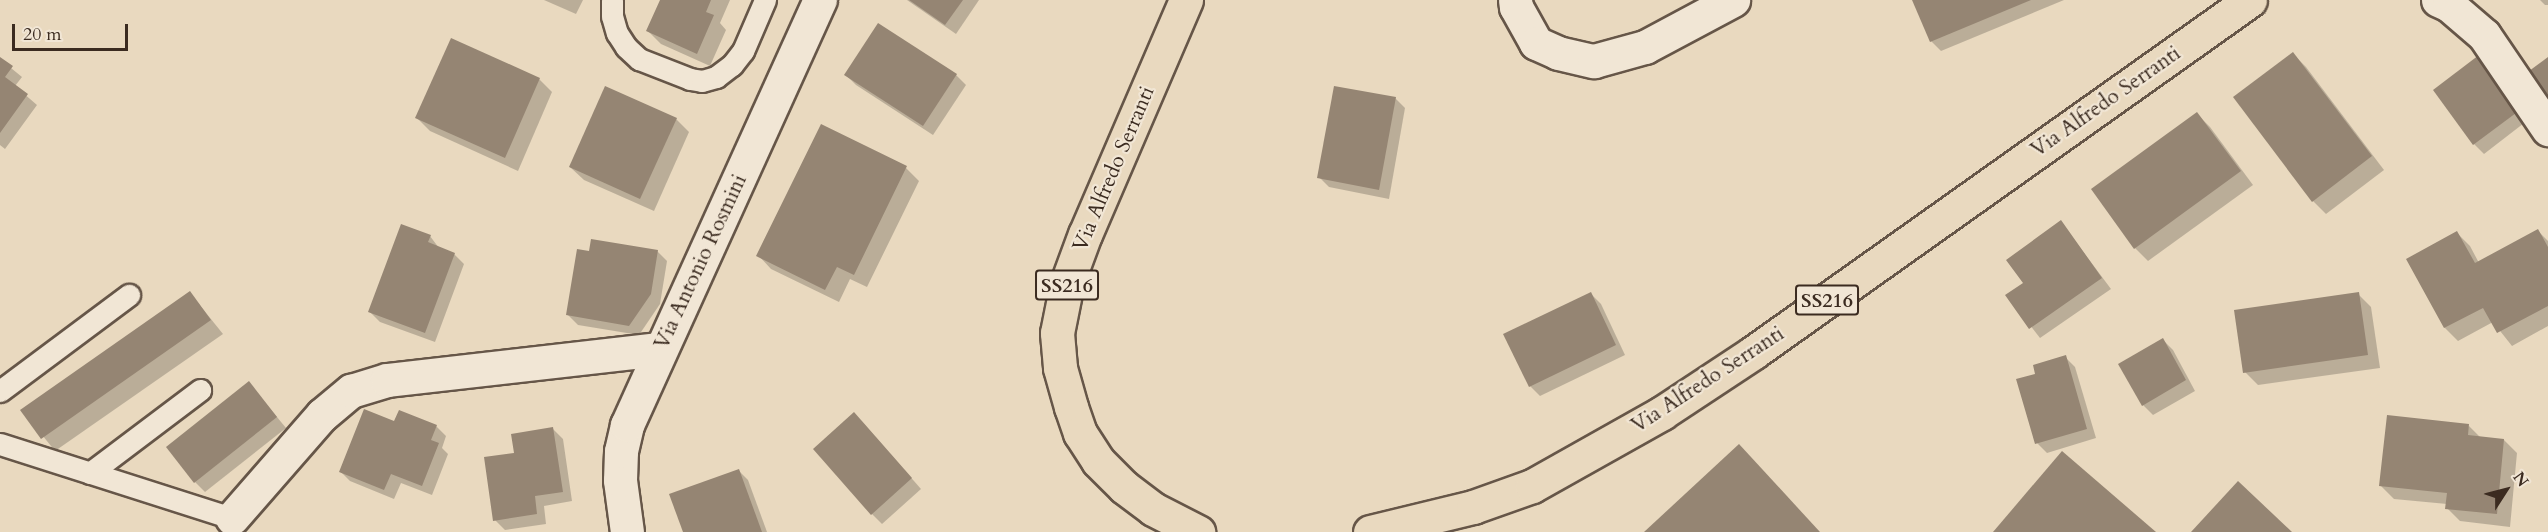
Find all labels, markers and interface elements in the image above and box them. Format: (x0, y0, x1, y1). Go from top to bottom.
scale bar (15, 12, 130, 50)
text: 20 m (23, 22, 62, 47)
street label: Via Alfredo Serranti (2026, 41, 2186, 163)
street label: Via Alfredo Serranti (1068, 83, 1160, 255)
street label: Via Antonio Rosmini (649, 170, 753, 354)
road number: SS216 (1034, 268, 1100, 302)
road number: SS216 (1794, 283, 1860, 317)
street label: Via Alfredo Serranti (1627, 321, 1789, 439)
north arrow (2476, 460, 2536, 520)
text: N (2508, 467, 2534, 491)

